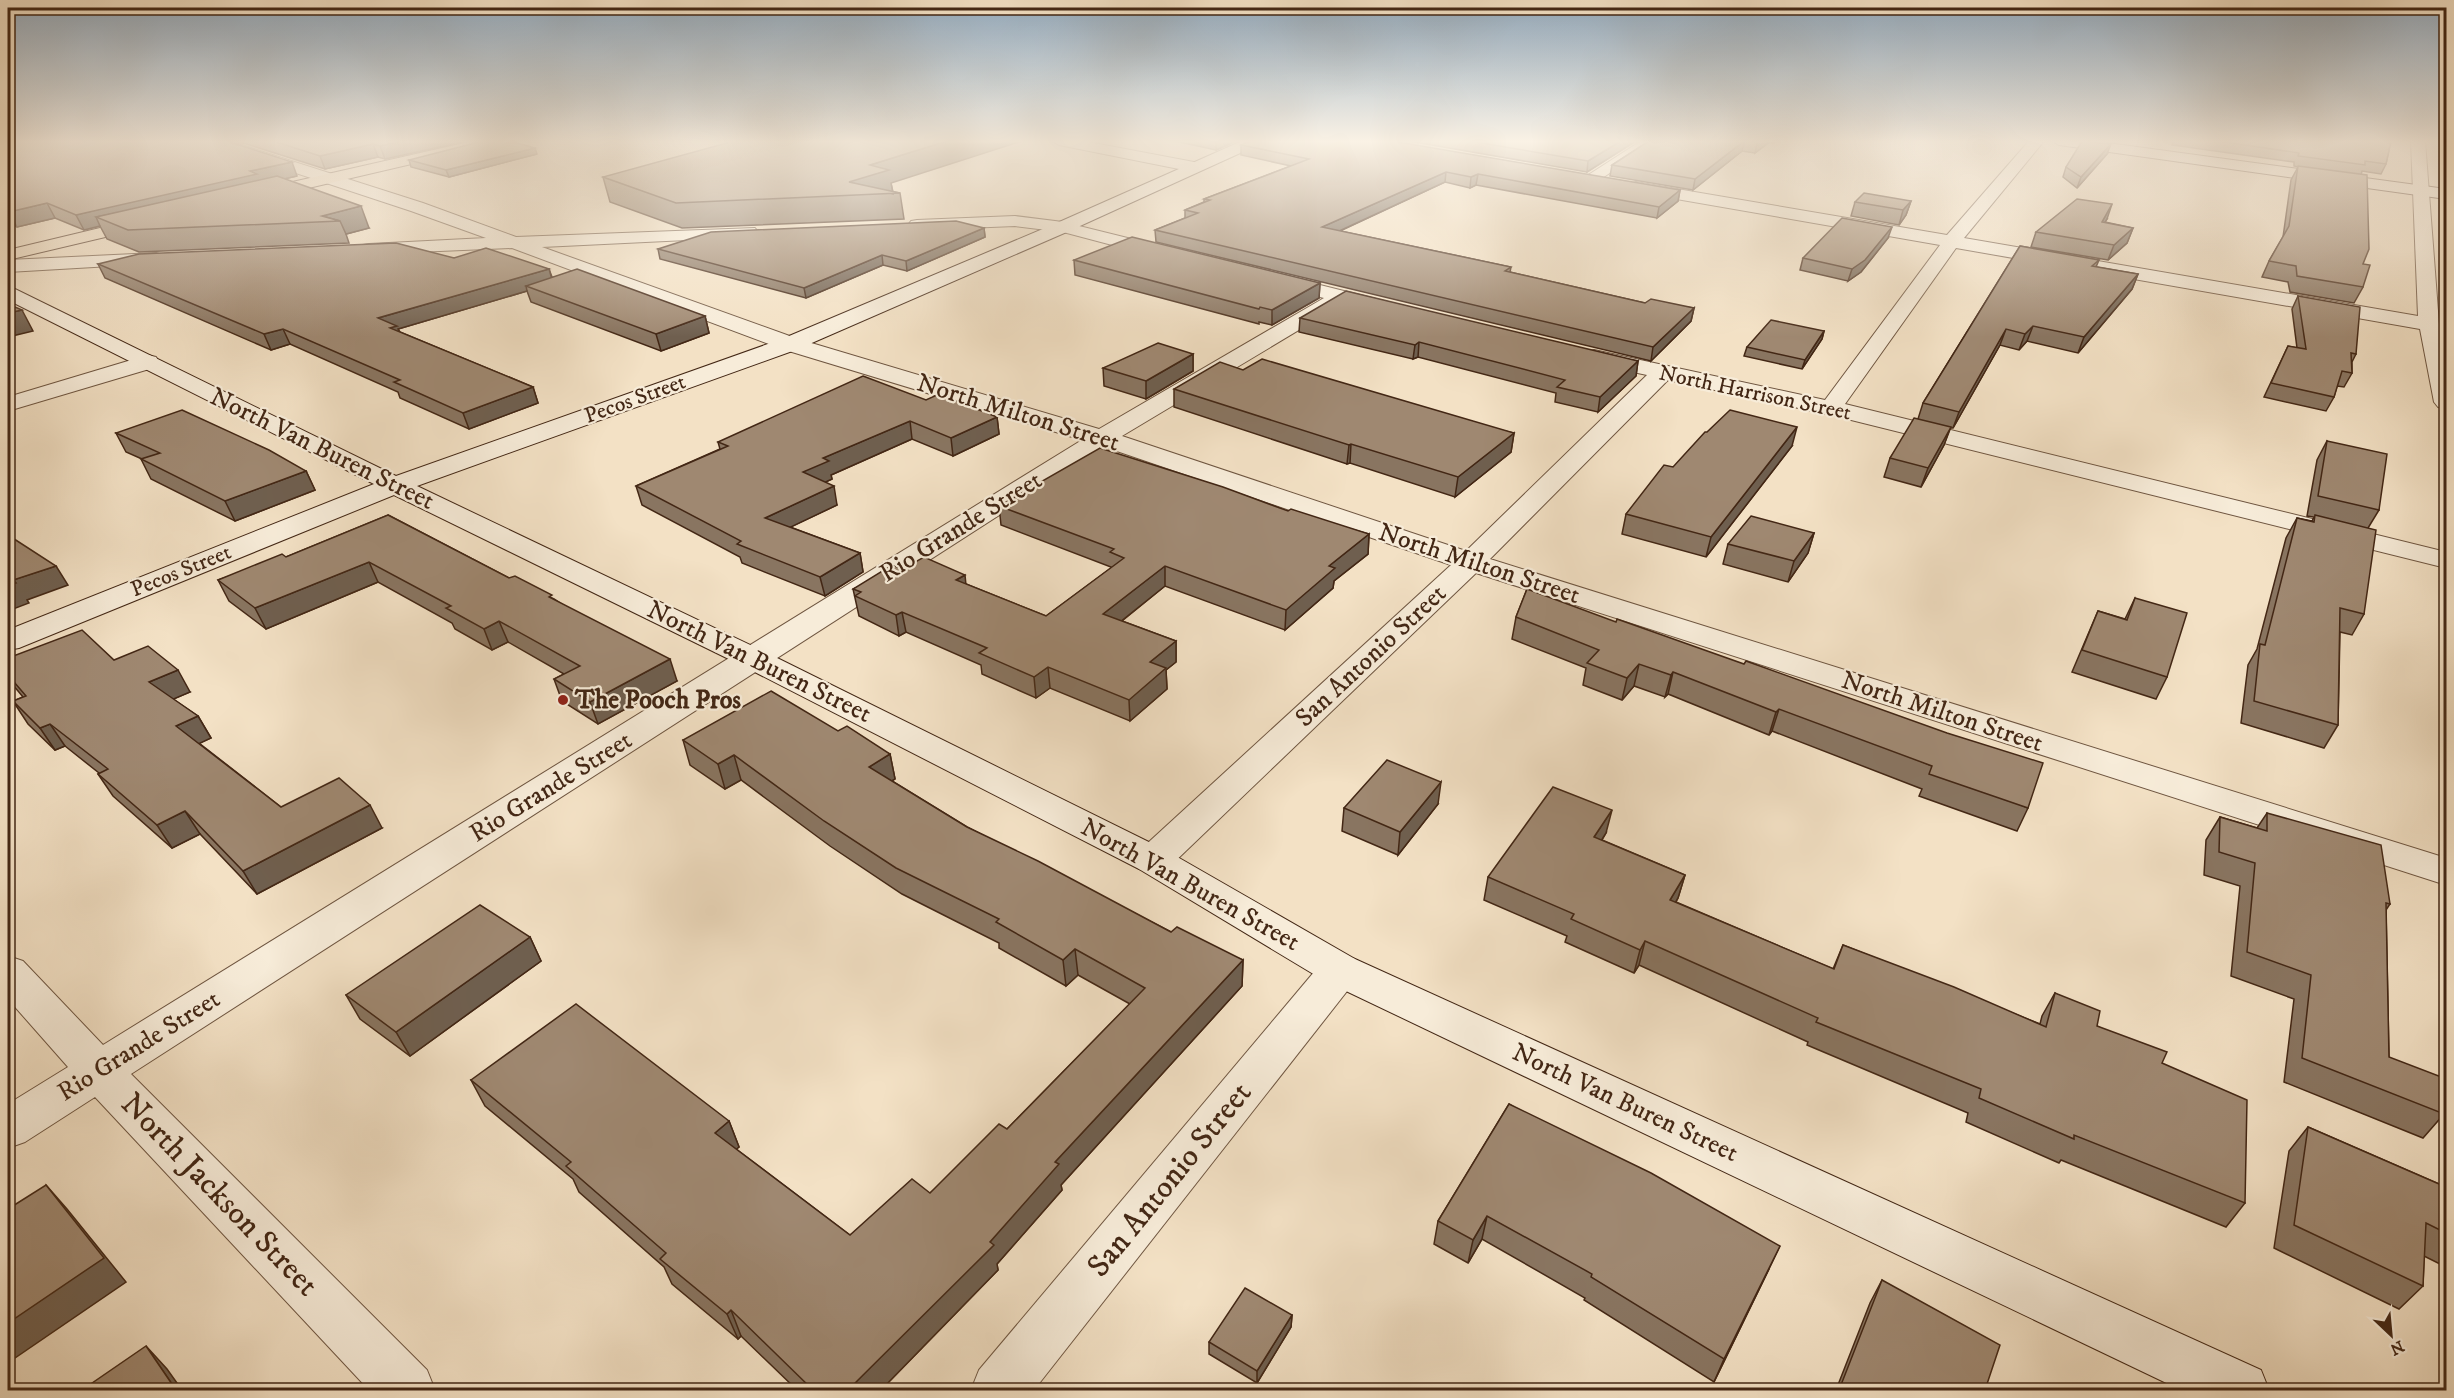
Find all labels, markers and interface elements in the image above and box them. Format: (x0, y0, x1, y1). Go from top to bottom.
street label: North Harrison Street (1656, 359, 1854, 427)
street label: North Milton Street (913, 366, 1123, 460)
street label: Pecos Street (581, 368, 689, 430)
street label: North Van Buren Street (204, 380, 440, 518)
street label: Rio Grande Street (874, 464, 1048, 590)
street label: North Milton Street (1374, 516, 1584, 612)
street label: Pecos Street (127, 539, 235, 603)
street label: San Antonio Street (1289, 578, 1453, 734)
street label: North Van Buren Street (641, 593, 877, 731)
street label: North Milton Street (1837, 664, 2047, 760)
place label: The Pooch Pros (574, 684, 741, 717)
marker: The Pooch Pros (556, 693, 570, 707)
street label: Rio Grande Street (464, 724, 638, 850)
street label: North Van Buren Street (1075, 811, 1305, 959)
street label: Rio Grande Street (52, 983, 226, 1109)
street label: North Van Buren Street (1507, 1036, 1743, 1170)
street label: San Antonio Street (1079, 1074, 1261, 1286)
street label: North Jackson Street (112, 1085, 326, 1305)
north arrow (2361, 1305, 2421, 1365)
text: N (2387, 1336, 2407, 1359)

